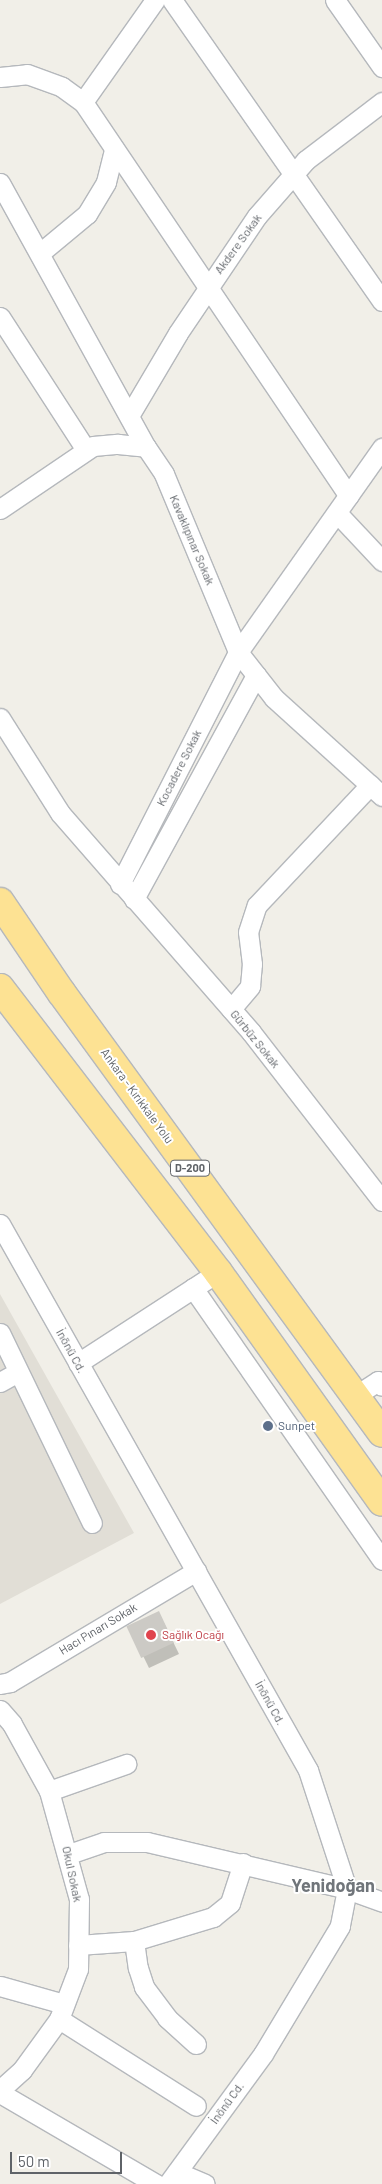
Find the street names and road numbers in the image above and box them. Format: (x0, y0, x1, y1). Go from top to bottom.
street label: Akdere Sokak (211, 211, 265, 277)
street label: Kavaklıpınar Sokak (167, 493, 217, 587)
street label: Kocadere Sokak (154, 727, 204, 809)
street label: Gürbüz Sokak (227, 1007, 283, 1071)
street label: Ankara - Kırıkkale Yolu (98, 1046, 176, 1146)
road number: D-200 (170, 1160, 210, 1176)
street label: İnönü Cd. (53, 1326, 89, 1376)
street label: Hacı Pınarı Sokak (56, 1600, 140, 1658)
street label: İnönü Cd. (252, 1678, 288, 1728)
street label: Okul Sokak (59, 1845, 85, 1903)
street label: İnönü Cd. (207, 2079, 247, 2127)

